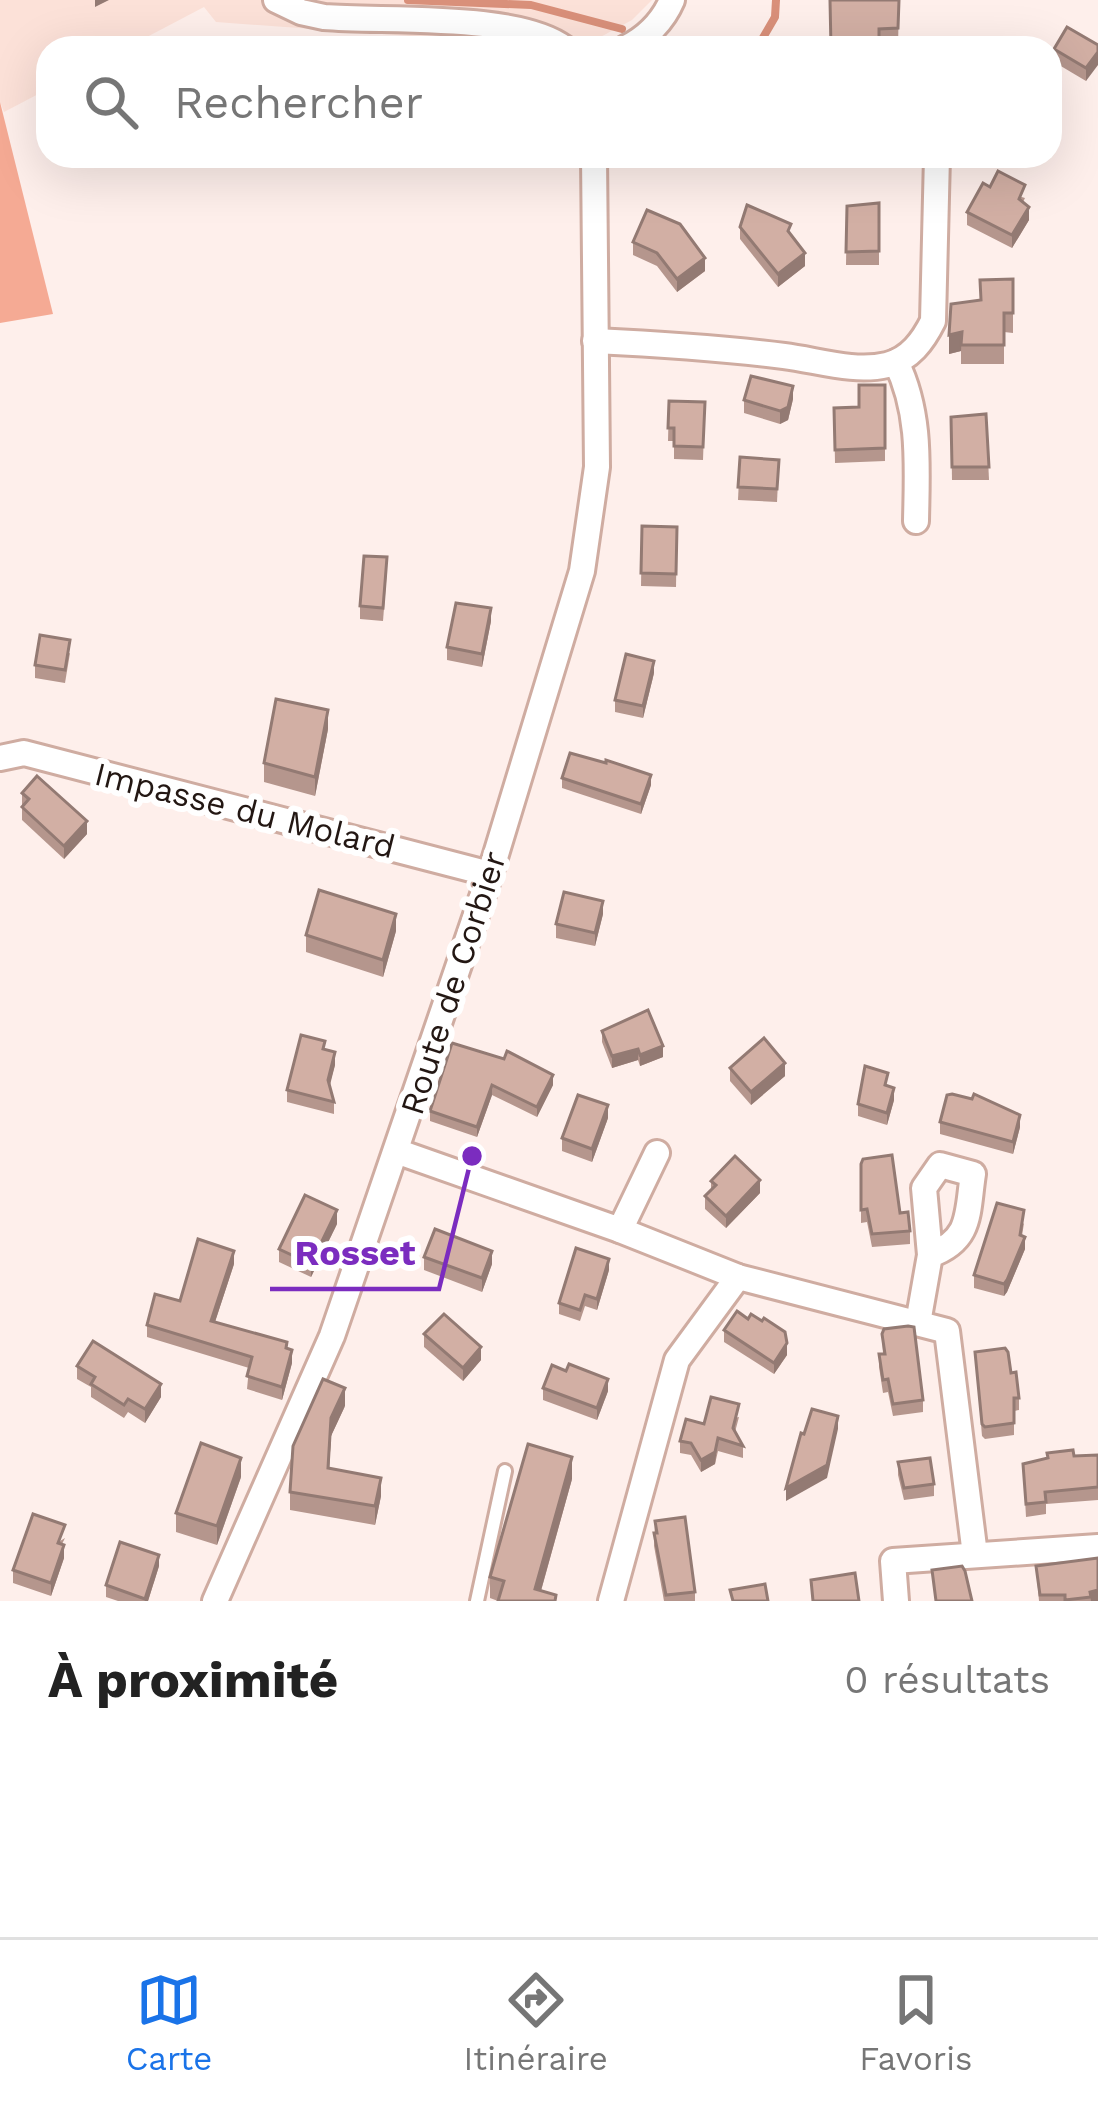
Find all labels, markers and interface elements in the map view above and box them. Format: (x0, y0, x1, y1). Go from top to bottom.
search box (36, 36, 1062, 168)
icon: search (78, 69, 144, 135)
text: Rechercher (174, 76, 423, 129)
street label: Impasse du Molard (91, 754, 399, 866)
street label: Route de Corbier (392, 846, 514, 1120)
callout: Rosset (270, 1217, 439, 1289)
text: Rosset (295, 1232, 416, 1274)
text: À proximité (48, 1650, 338, 1709)
text: 0 résultats (844, 1657, 1050, 1702)
tab: Carte (126, 1967, 212, 2078)
tab: Itinéraire (464, 1967, 608, 2078)
tab: Favoris (859, 1967, 972, 2078)

